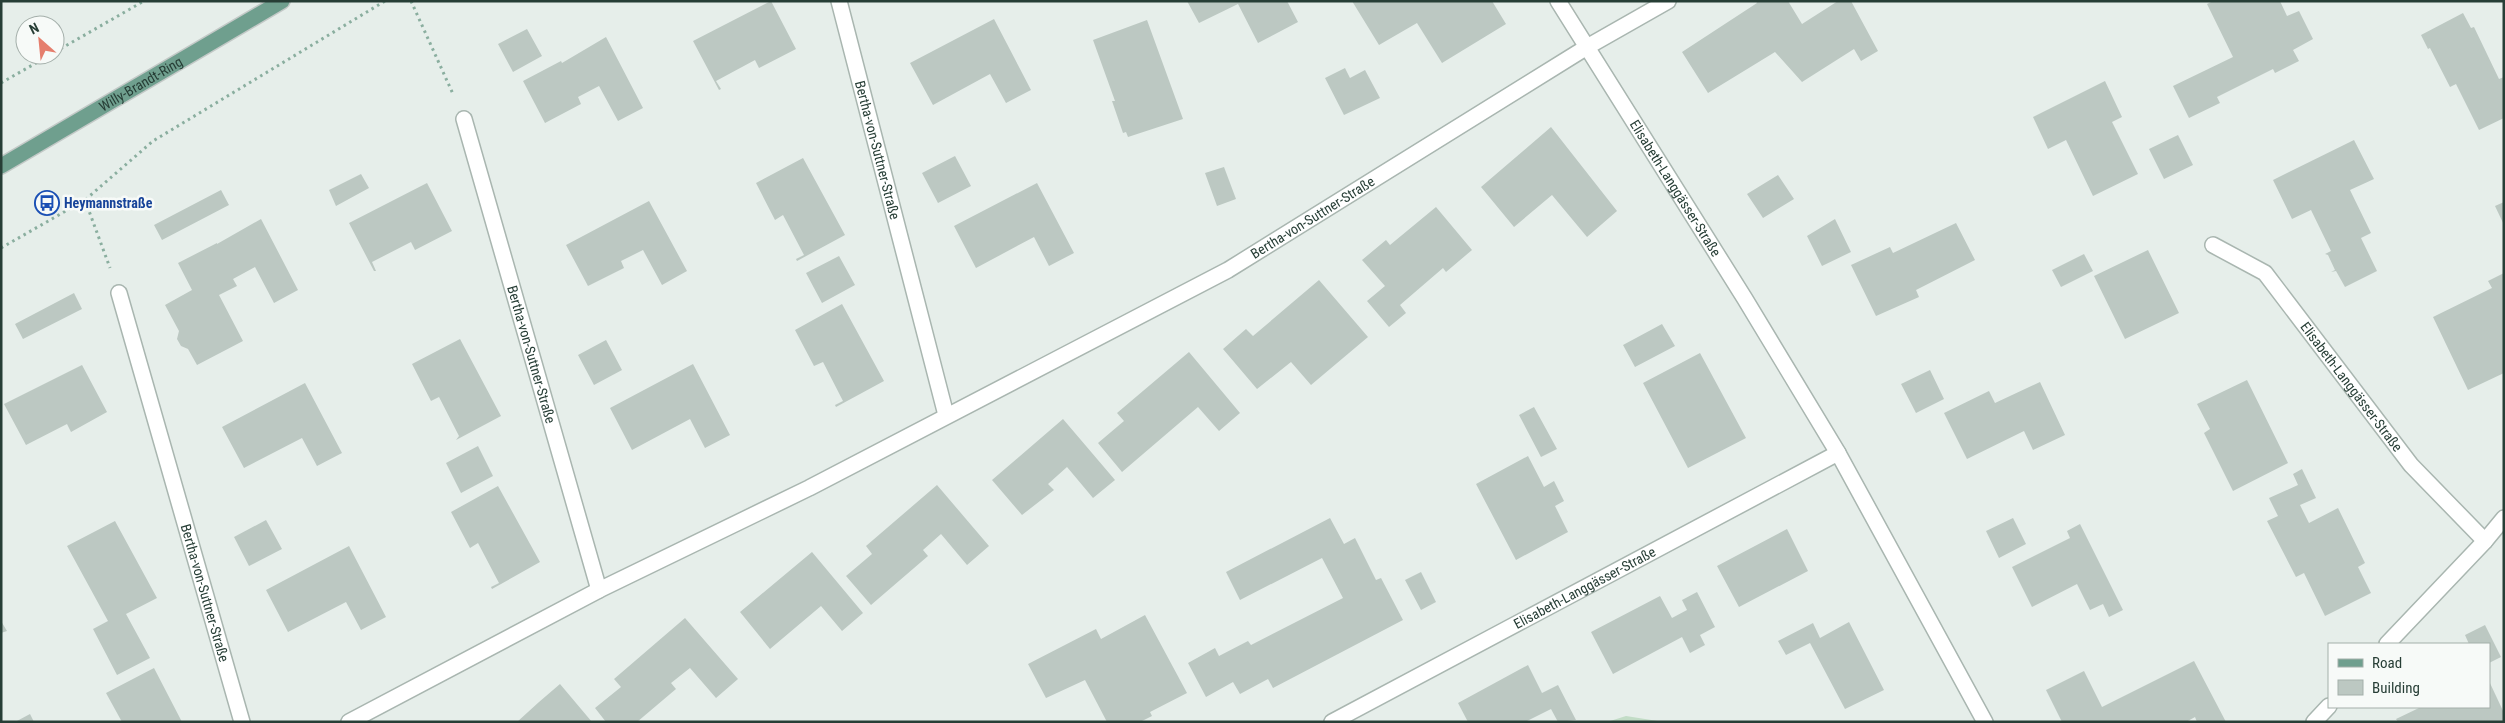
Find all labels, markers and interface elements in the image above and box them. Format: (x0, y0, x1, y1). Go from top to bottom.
north arrow (15, 15, 65, 65)
text: N (27, 19, 42, 37)
street label: Willy-Brandt-Ring (96, 53, 185, 115)
street label: Bertha-von-Suttner-Straße (852, 79, 903, 222)
street label: Elisabeth-Langgässer-Straße (1627, 117, 1725, 260)
street label: Bertha-von-Suttner-Straße (1248, 173, 1378, 262)
bus stop icon: Heymannstraße (34, 190, 60, 216)
place label: Heymannstraße (64, 195, 153, 211)
street label: Bertha-von-Suttner-Straße (504, 284, 559, 426)
street label: Elisabeth-Langgässer-Straße (2297, 319, 2406, 455)
street label: Bertha-von-Suttner-Straße (178, 522, 232, 664)
street label: Elisabeth-Langgässer-Straße (1511, 543, 1659, 632)
legend (2328, 643, 2490, 708)
text: Road (2372, 654, 2402, 672)
text: Building (2372, 679, 2420, 697)

